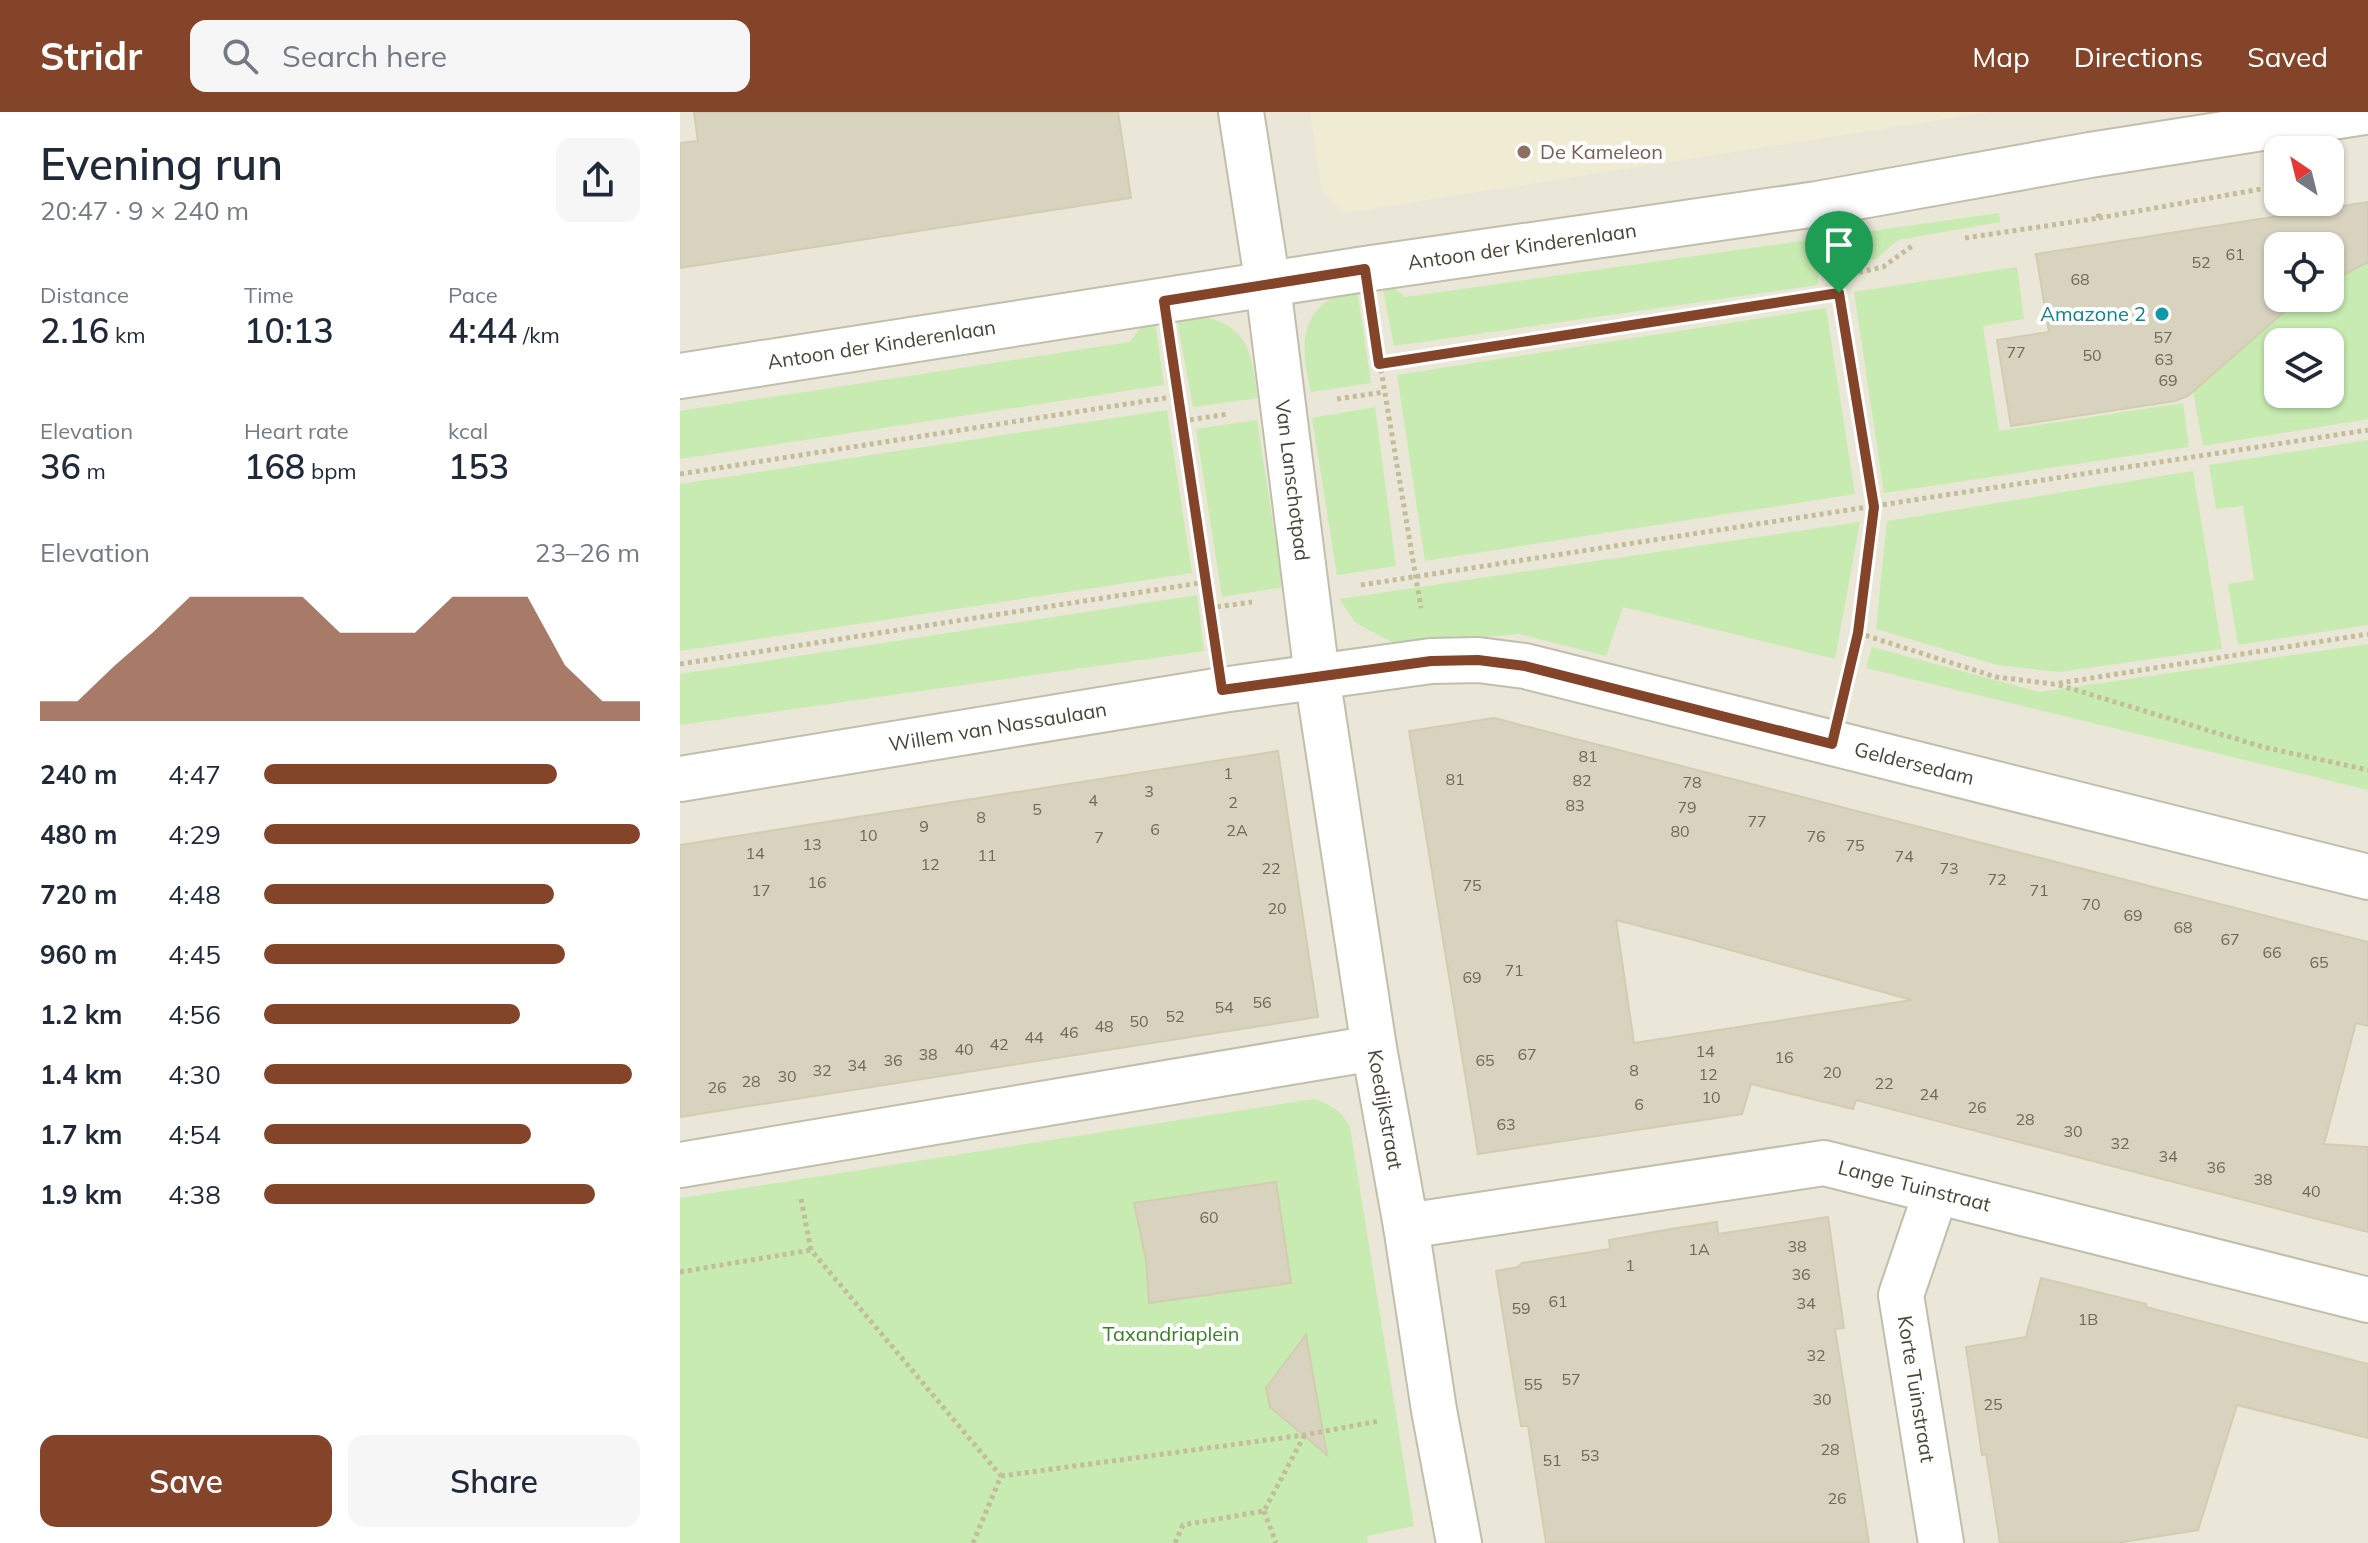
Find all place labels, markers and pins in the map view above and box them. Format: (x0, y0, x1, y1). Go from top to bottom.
place label: De Kameleon (1540, 139, 1663, 164)
marker: De Kameleon (1515, 143, 1533, 161)
pin (1805, 211, 1873, 293)
place label: Amazone 2 (2040, 301, 2146, 326)
marker: Amazone 2 (2153, 305, 2171, 323)

